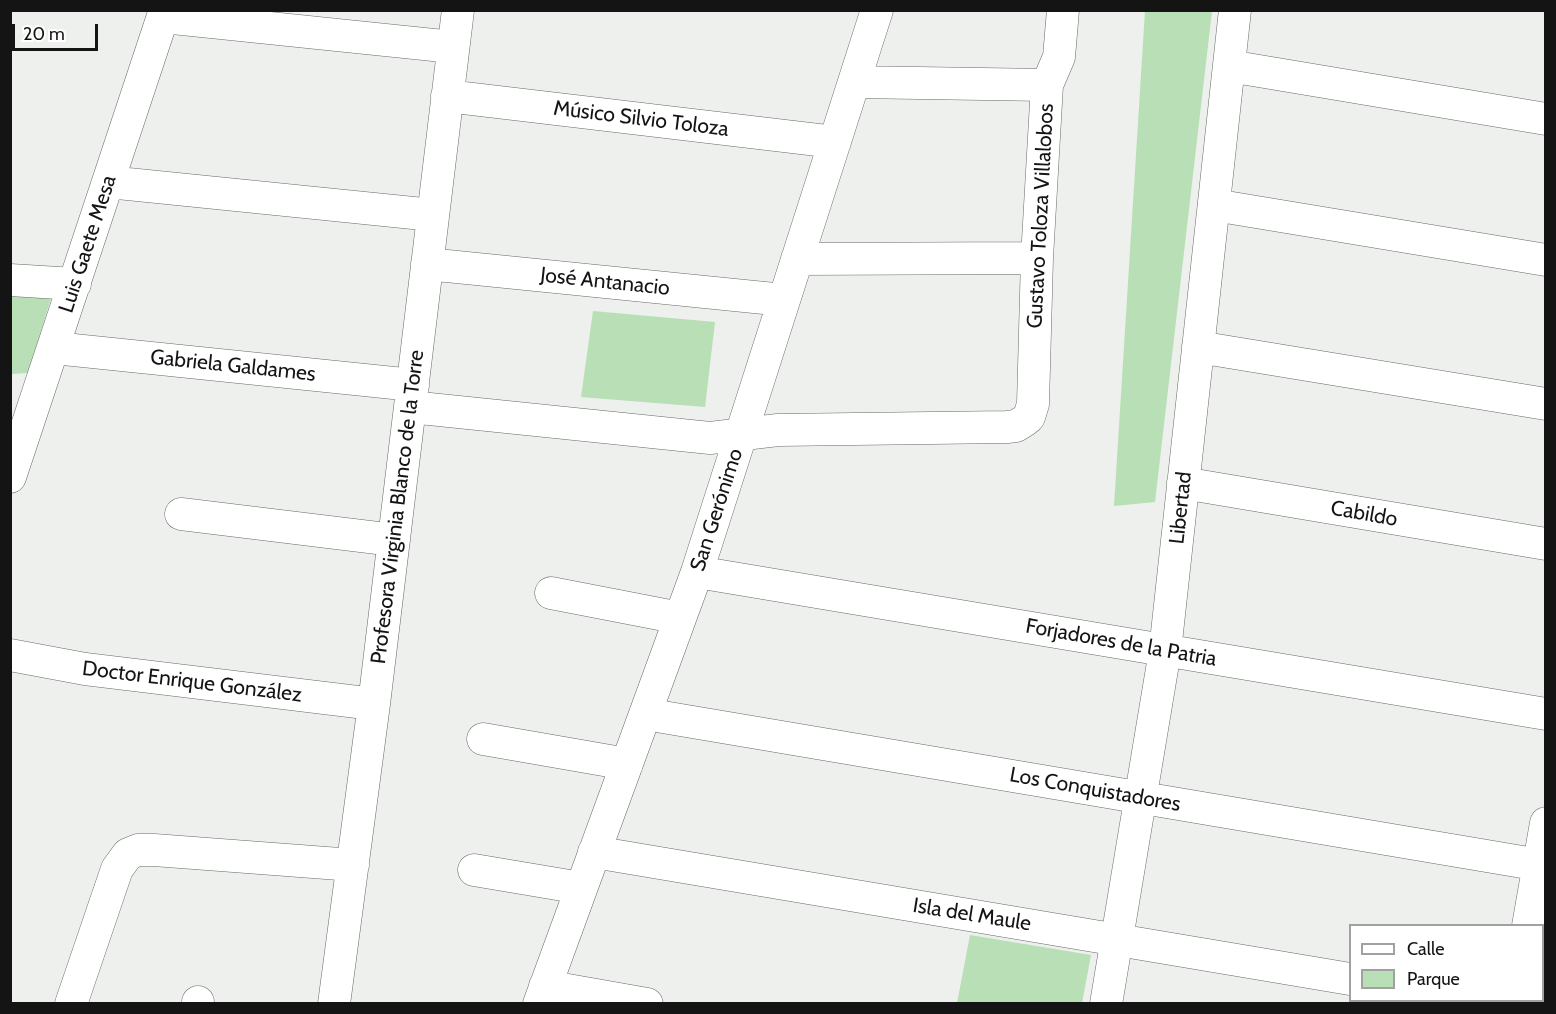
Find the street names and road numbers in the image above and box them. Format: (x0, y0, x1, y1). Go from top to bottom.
street label: Músico Silvio Toloza (552, 96, 730, 142)
street label: Gustavo Toloza Villalobos (1023, 103, 1059, 329)
street label: Luis Gaete Mesa (54, 172, 122, 316)
street label: José Antanacio (539, 263, 671, 301)
street label: Gabriela Galdames (149, 345, 317, 387)
street label: Profesora Virginia Blanco de la Torre (366, 349, 430, 665)
street label: San Gerónimo (685, 445, 749, 575)
street label: Libertad (1165, 470, 1197, 546)
street label: Cabildo (1329, 496, 1399, 532)
street label: Forjadores de la Patria (1024, 614, 1218, 672)
street label: Doctor Enrique González (81, 656, 303, 708)
street label: Los Conquistadores (1008, 763, 1182, 817)
street label: Isla del Maule (911, 893, 1033, 937)

